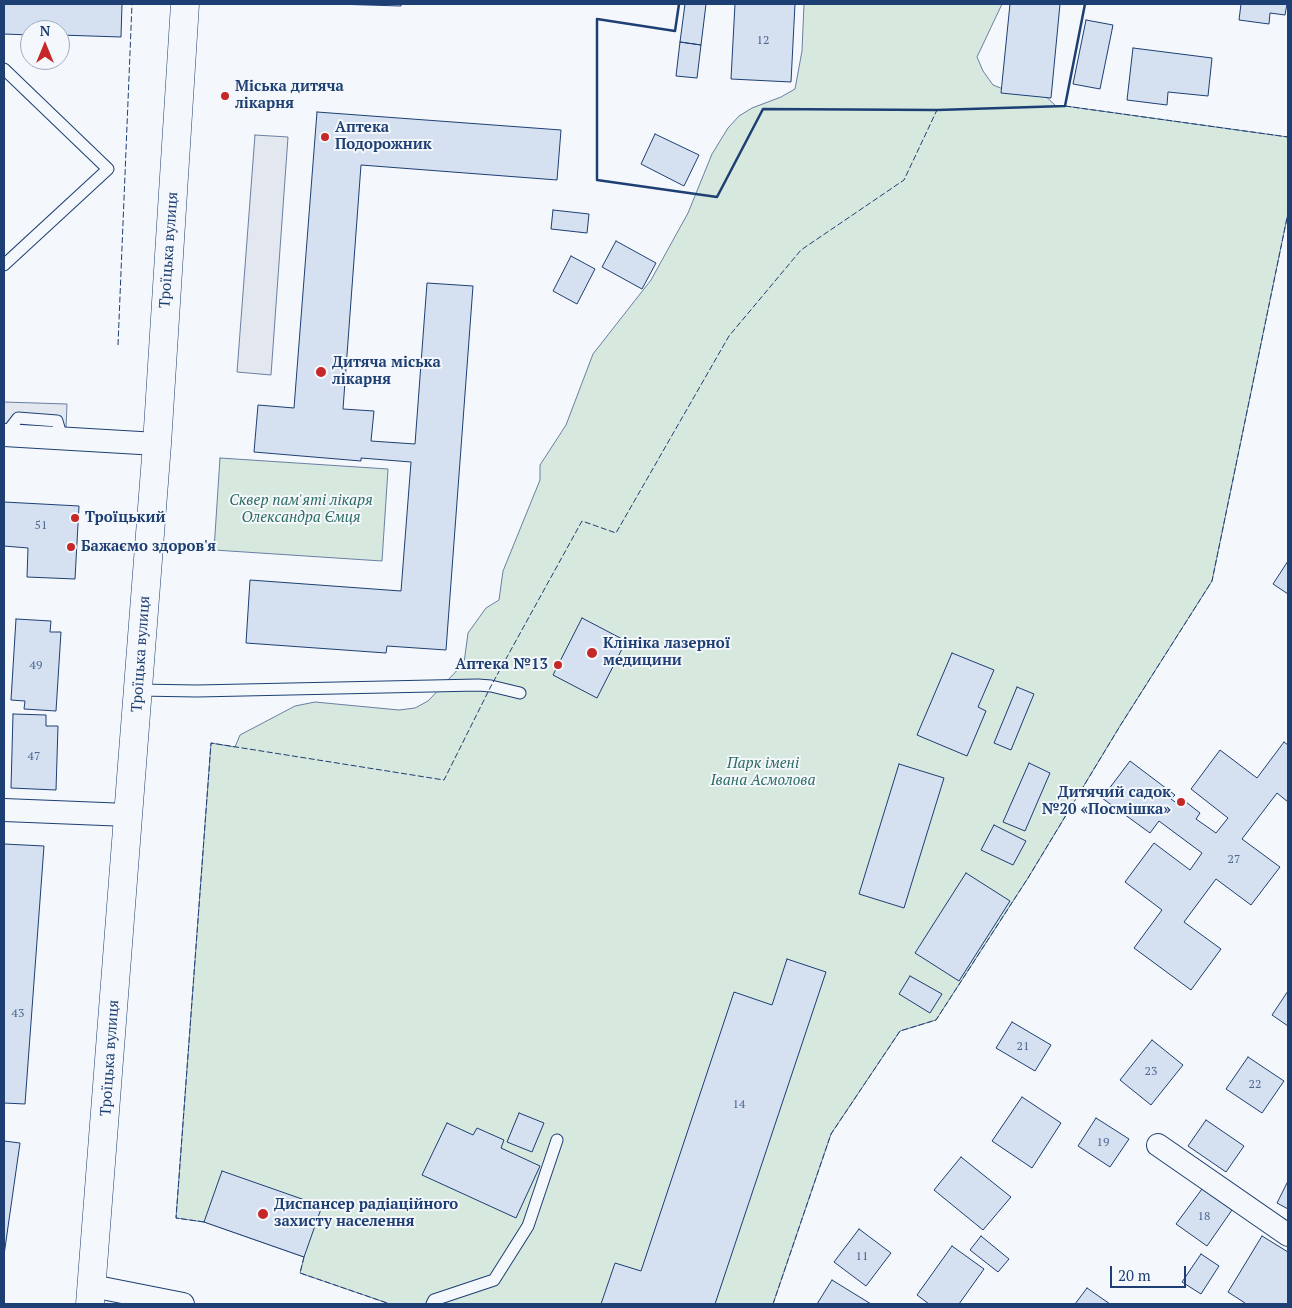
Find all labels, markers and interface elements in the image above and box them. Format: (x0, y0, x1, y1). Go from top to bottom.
north arrow (20, 20, 70, 70)
text: N (40, 21, 50, 40)
house number: 12 (757, 34, 769, 48)
place label: Міська дитяча лікарня (235, 78, 344, 113)
marker: Міська дитяча лікарня (219, 90, 231, 102)
place label: Аптека Подорожник (335, 119, 432, 154)
marker: Аптека Подорожник (319, 131, 331, 143)
street label: Троїцька вулиця (156, 191, 182, 309)
place label: Дитяча міська лікарня (332, 354, 441, 389)
marker: Дитяча міська лікарня (314, 365, 328, 379)
park label: Сквер пам'яті лікаря Олександра Ємця (229, 492, 373, 527)
place label: Троїцький (85, 509, 166, 527)
marker: Троїцький (69, 512, 81, 524)
house number: 51 (35, 519, 47, 533)
place label: Бажаємо здоров'я (81, 538, 216, 556)
marker: Бажаємо здоров'я (65, 541, 77, 553)
street label: Троїцька вулиця (128, 595, 154, 713)
place label: Клініка лазерної медицини (603, 635, 730, 670)
marker: Клініка лазерної медицини (585, 646, 599, 660)
place label: Аптека №13 (455, 656, 548, 674)
house number: 49 (30, 659, 42, 673)
marker: Аптека №13 (552, 659, 564, 671)
house number: 47 (28, 750, 40, 764)
park label: Парк імені Івана Асмолова (710, 755, 816, 790)
place label: Дитячий садок №20 «Посмішка» (1042, 784, 1171, 819)
marker: Дитячий садок №20 «Посмішка» (1175, 796, 1187, 808)
house number: 27 (1228, 853, 1240, 867)
street label: Троїцька вулиця (97, 999, 123, 1117)
house number: 43 (12, 1007, 24, 1021)
house number: 21 (1017, 1040, 1029, 1054)
house number: 23 (1145, 1065, 1157, 1079)
house number: 22 (1249, 1078, 1261, 1092)
house number: 14 (733, 1098, 745, 1112)
house number: 19 (1097, 1136, 1109, 1150)
place label: Диспансер радіаційного захисту населення (274, 1196, 458, 1231)
marker: Диспансер радіаційного захисту населення (256, 1207, 270, 1221)
house number: 18 (1198, 1210, 1210, 1224)
house number: 11 (856, 1250, 868, 1264)
scale bar (1112, 1256, 1188, 1288)
text: 20 m (1118, 1265, 1151, 1285)

